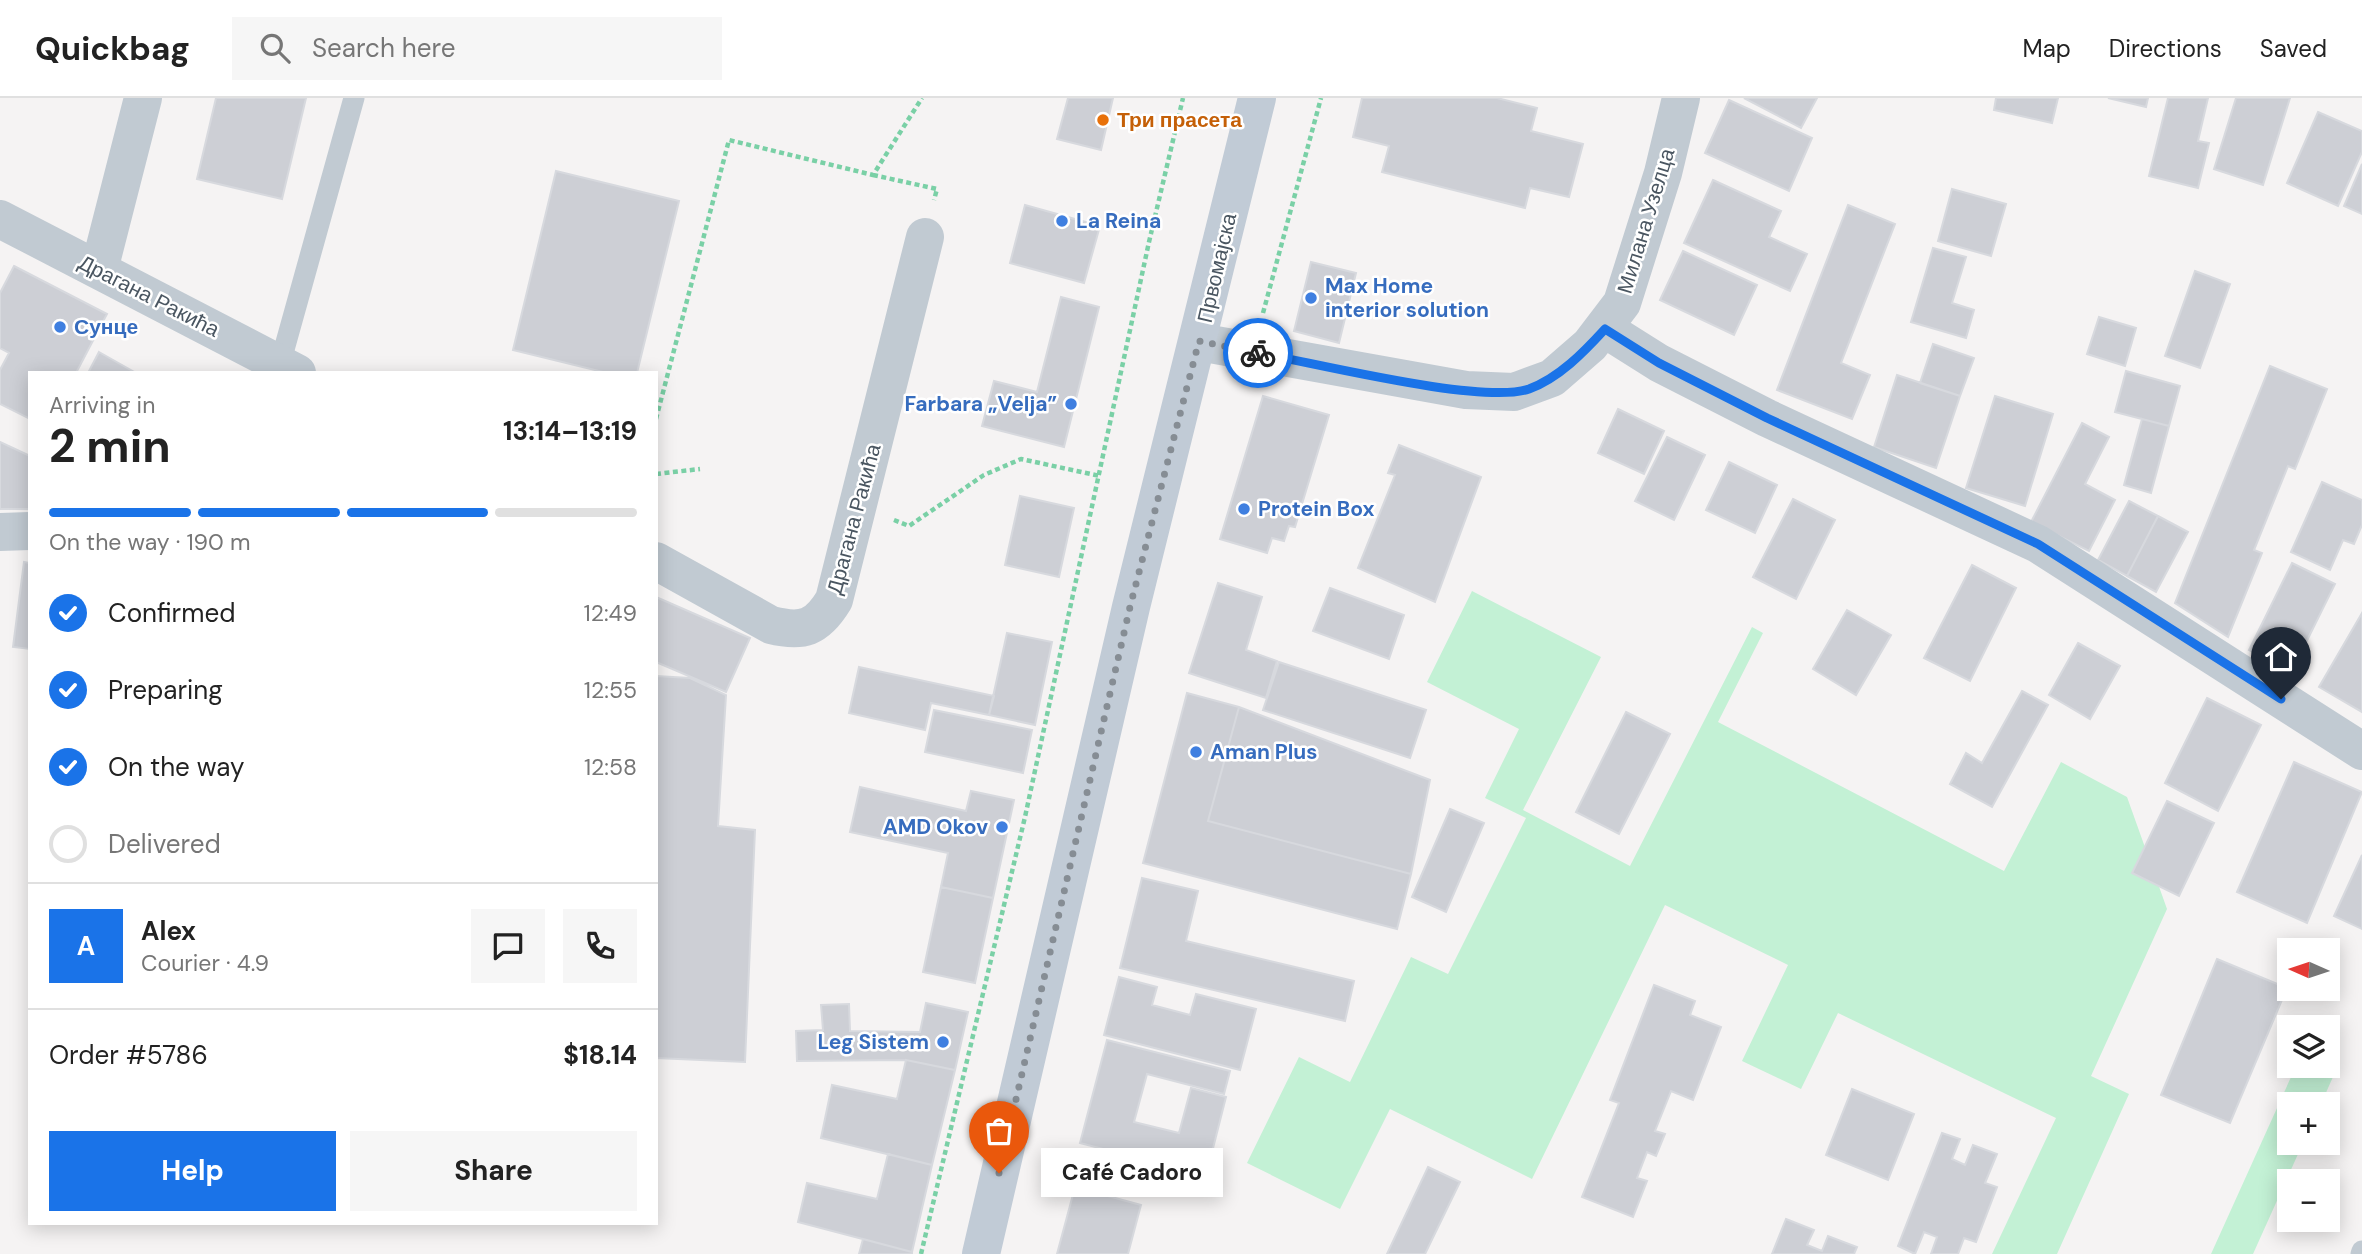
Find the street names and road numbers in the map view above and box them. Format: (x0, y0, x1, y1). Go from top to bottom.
street label: Милана Узелца (1611, 145, 1681, 297)
street label: Првомајска (1191, 210, 1243, 326)
street label: Драгана Ракића (74, 248, 225, 344)
street label: Драгана Ракића (820, 440, 888, 597)

